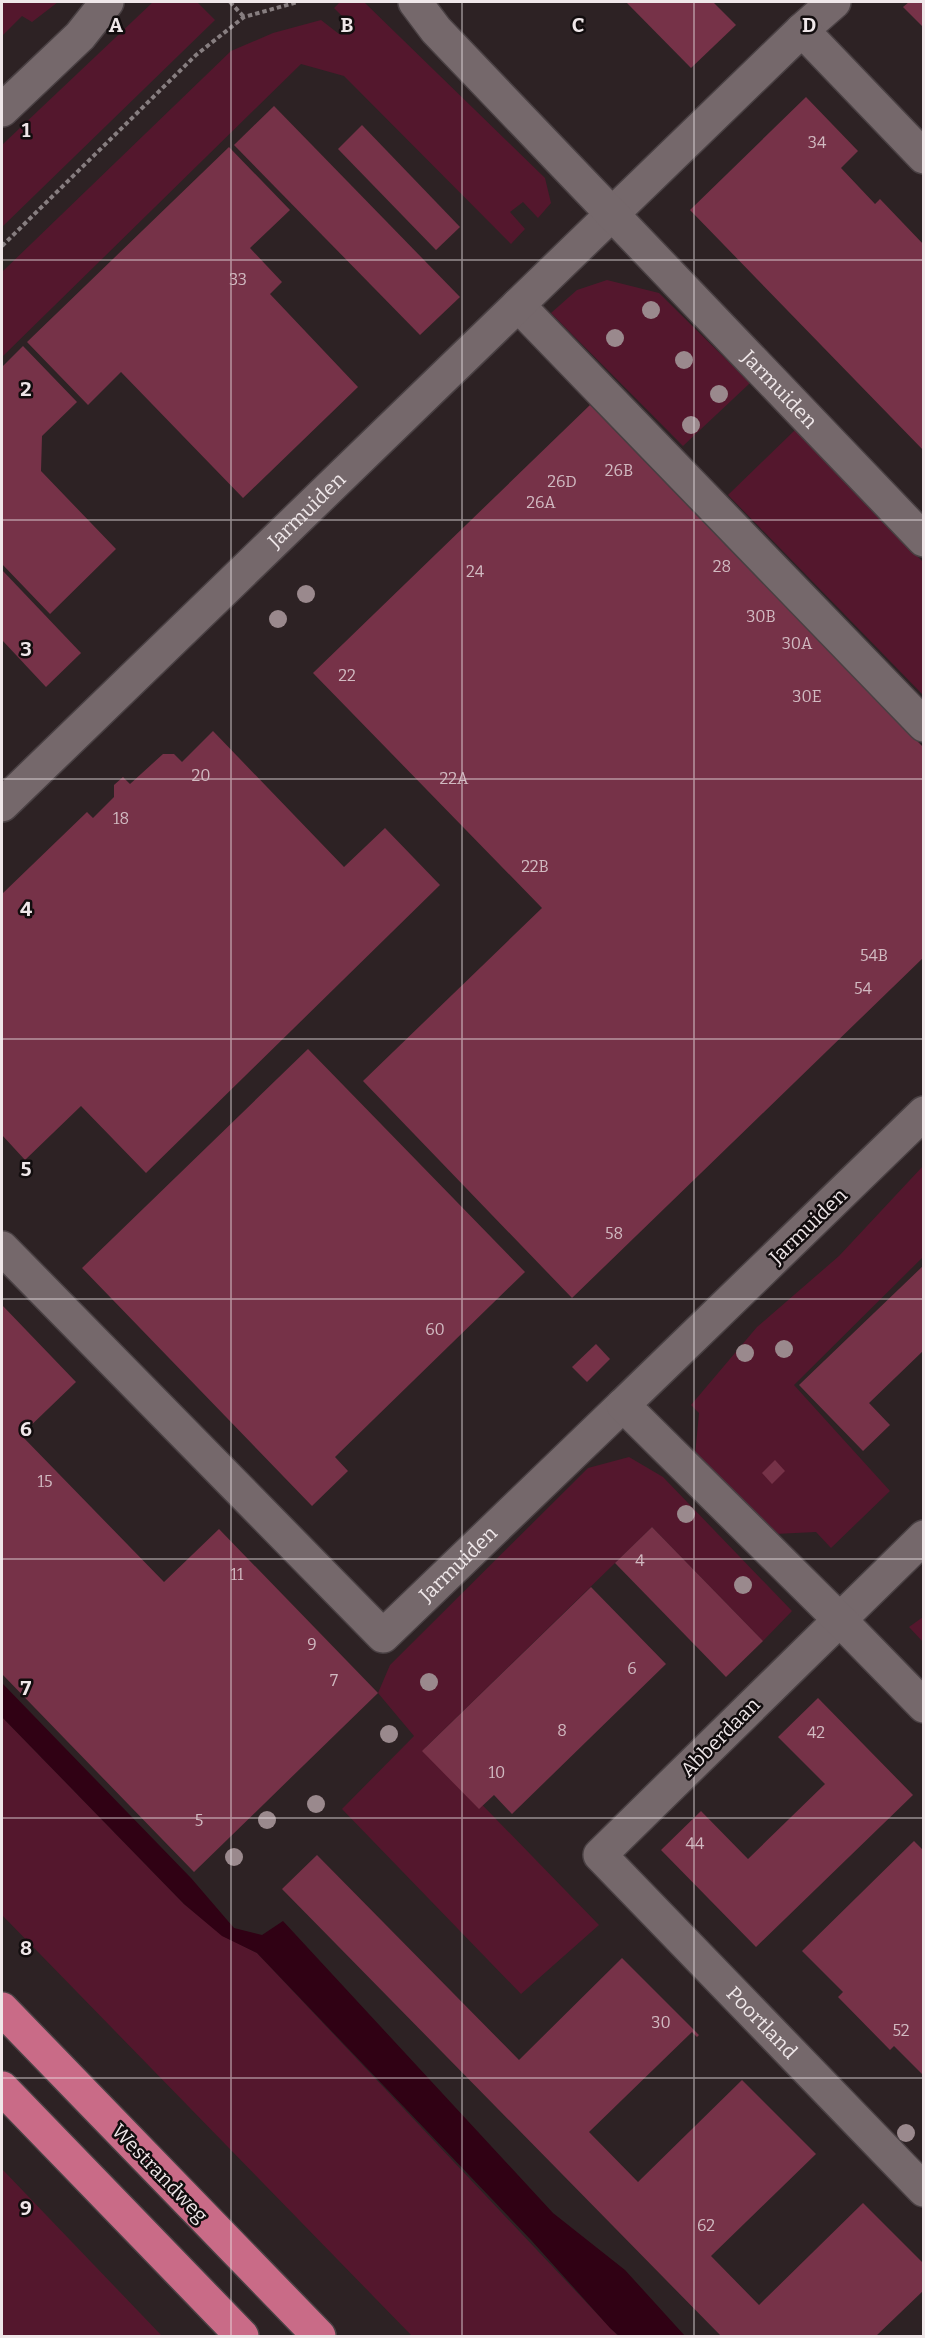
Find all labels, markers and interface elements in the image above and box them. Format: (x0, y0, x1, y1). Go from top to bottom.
text: A (109, 13, 124, 37)
text: B (341, 13, 354, 37)
text: C (572, 13, 584, 37)
text: D (802, 13, 816, 37)
text: 1 (22, 118, 31, 142)
house number: 34 (808, 133, 827, 152)
house number: 33 (229, 270, 247, 289)
street label: Jarmuiden (736, 344, 823, 433)
text: 2 (20, 377, 32, 401)
house number: 26B (605, 461, 633, 480)
street label: Jarmuiden (262, 467, 351, 554)
house number: 26D (547, 472, 577, 491)
house number: 26A (526, 493, 556, 512)
house number: 28 (713, 557, 731, 576)
house number: 24 (466, 562, 485, 581)
house number: 30B (746, 607, 776, 626)
house number: 30A (782, 634, 813, 653)
text: 3 (20, 637, 32, 661)
house number: 22 (338, 666, 356, 685)
house number: 30E (792, 687, 822, 706)
house number: 20 (192, 766, 210, 785)
house number: 22A (440, 769, 469, 788)
house number: 18 (113, 809, 129, 828)
house number: 22B (521, 857, 549, 876)
text: 4 (20, 897, 32, 921)
house number: 54B (860, 946, 888, 965)
house number: 54 (854, 979, 873, 998)
text: 5 (21, 1157, 32, 1181)
street label: Jarmuiden (763, 1183, 852, 1270)
house number: 58 (605, 1224, 623, 1243)
house number: 60 (425, 1320, 445, 1339)
text: 6 (20, 1417, 32, 1441)
house number: 15 (37, 1472, 53, 1491)
street label: Jarmuiden (413, 1521, 502, 1607)
house number: 4 (635, 1551, 645, 1570)
house number: 11 (231, 1565, 244, 1584)
house number: 9 (307, 1635, 317, 1654)
house number: 6 (627, 1659, 637, 1678)
house number: 7 (330, 1671, 338, 1690)
text: 7 (21, 1676, 32, 1700)
street label: Abberdaan (675, 1692, 765, 1782)
house number: 8 (557, 1721, 567, 1740)
house number: 42 (807, 1723, 825, 1742)
house number: 10 (489, 1763, 505, 1782)
house number: 5 (195, 1811, 203, 1830)
house number: 44 (686, 1834, 705, 1853)
text: 8 (20, 1936, 32, 1960)
street label: Poortland (722, 1981, 803, 2064)
house number: 30 (651, 2013, 671, 2032)
house number: 52 (893, 2021, 909, 2040)
street label: Westrandweg (107, 2119, 213, 2227)
text: 9 (20, 2196, 32, 2220)
house number: 62 (697, 2216, 715, 2235)

